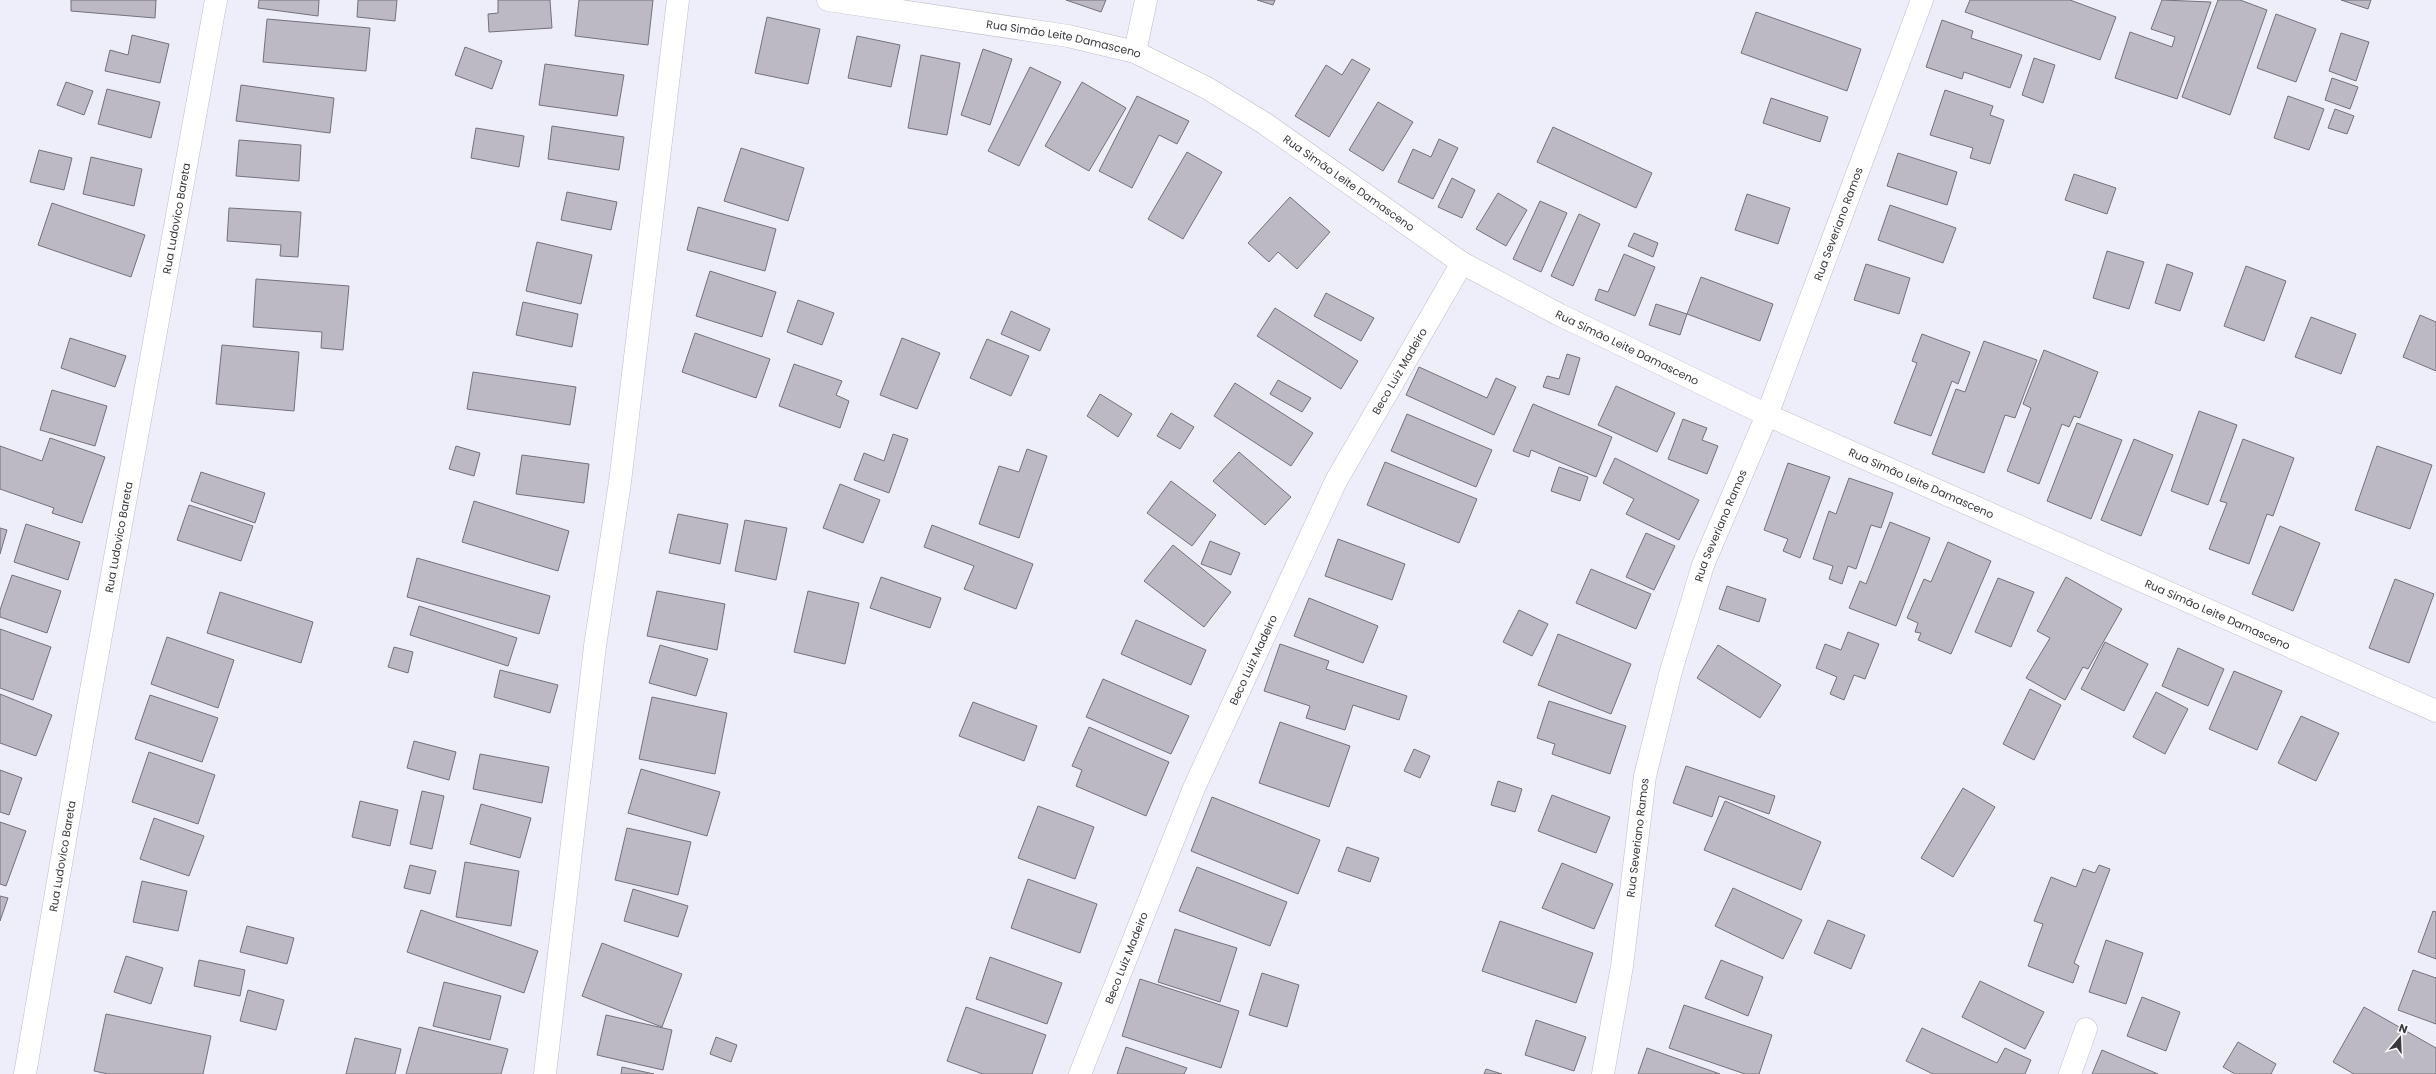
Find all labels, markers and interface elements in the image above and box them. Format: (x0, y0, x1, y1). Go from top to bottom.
street label: Rua Simão Leite Damasceno (985, 16, 1144, 62)
street label: Rua Simão Leite Damasceno (1280, 131, 1418, 235)
street label: Rua Ludovico Bareta (159, 162, 194, 275)
street label: Rua Severiano Ramos (1810, 165, 1867, 283)
street label: Rua Simão Leite Damasceno (1553, 306, 1702, 389)
street label: Beco Luiz Madeiro (1368, 325, 1431, 417)
street label: Rua Simão Leite Damasceno (1846, 444, 1997, 522)
street label: Rua Severiano Ramos (1690, 467, 1751, 584)
street label: Rua Ludovico Bareta (101, 480, 137, 594)
street label: Rua Simão Leite Damasceno (2142, 575, 2293, 654)
street label: Beco Luiz Madeiro (1225, 612, 1281, 708)
street label: Rua Severiano Ramos (1622, 777, 1653, 898)
street label: Rua Ludovico Bareta (45, 799, 80, 913)
street label: Beco Luiz Madeiro (1101, 909, 1152, 1006)
north arrow (2380, 1018, 2420, 1058)
text: N (2397, 1020, 2410, 1037)

